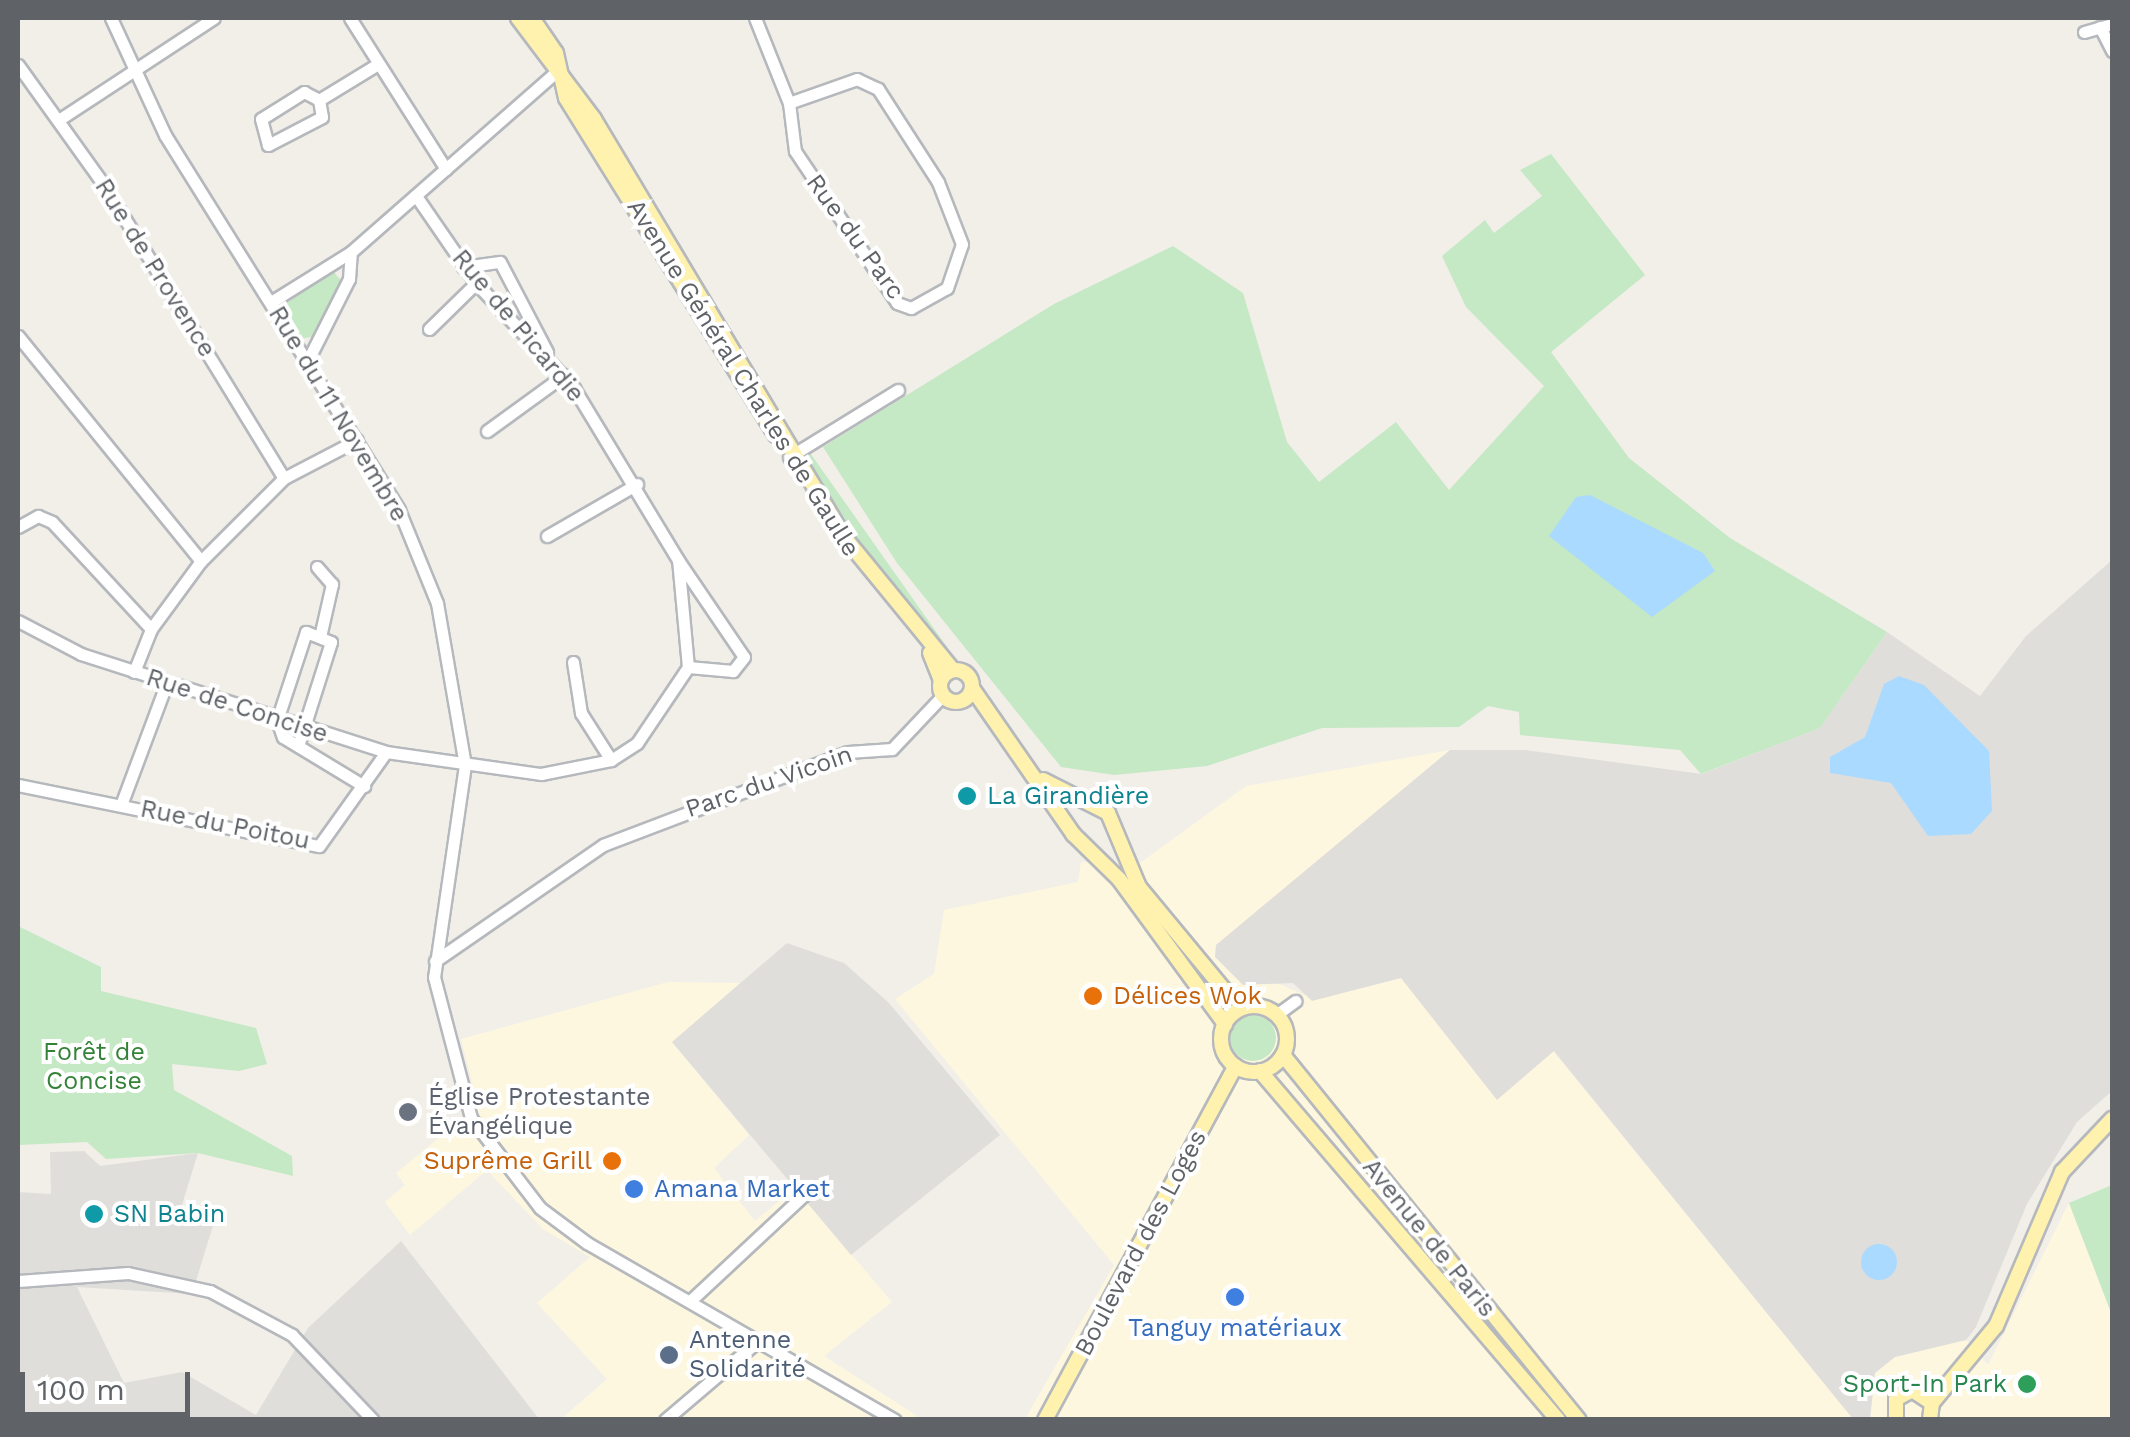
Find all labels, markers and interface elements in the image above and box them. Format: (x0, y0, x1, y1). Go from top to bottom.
street label: Rue du Parc (800, 168, 910, 306)
street label: Rue de Provence (88, 173, 222, 363)
street label: Avenue Général Charles de Gaulle (620, 194, 866, 562)
street label: Rue de Picardie (445, 244, 591, 408)
street label: Rue du 11 Novembre (262, 301, 414, 527)
street label: Rue de Concise (142, 662, 332, 750)
street label: Parc du Vicoin (681, 739, 857, 825)
place label: La Girandière (987, 781, 1150, 811)
marker: La Girandière (956, 785, 978, 807)
street label: Rue du Poitou (138, 794, 312, 856)
place label: Délices Wok (1113, 981, 1262, 1011)
marker: Délices Wok (1082, 985, 1104, 1007)
park label: Forêt de Concise (43, 1038, 145, 1097)
place label: Église Protestante Évangélique (428, 1083, 650, 1142)
marker: Église Protestante Évangélique (397, 1101, 419, 1123)
street label: Boulevard des Loges (1069, 1125, 1213, 1361)
place label: Suprême Grill (424, 1146, 592, 1176)
marker: Suprême Grill (601, 1150, 623, 1172)
street label: Avenue de Paris (1356, 1153, 1502, 1323)
place label: Amana Market (654, 1174, 830, 1204)
marker: Amana Market (623, 1178, 645, 1200)
place label: SN Babin (114, 1199, 225, 1229)
marker: SN Babin (83, 1203, 105, 1225)
marker: Tanguy matériaux (1224, 1286, 1246, 1308)
place label: Tanguy matériaux (1128, 1313, 1342, 1343)
place label: Antenne Solidarité (689, 1326, 806, 1385)
marker: Antenne Solidarité (658, 1344, 680, 1366)
scale bar (25, 1352, 195, 1414)
place label: Sport-In Park (1843, 1369, 2007, 1399)
text: 100 m (37, 1372, 125, 1407)
marker: Sport-In Park (2016, 1373, 2038, 1395)

